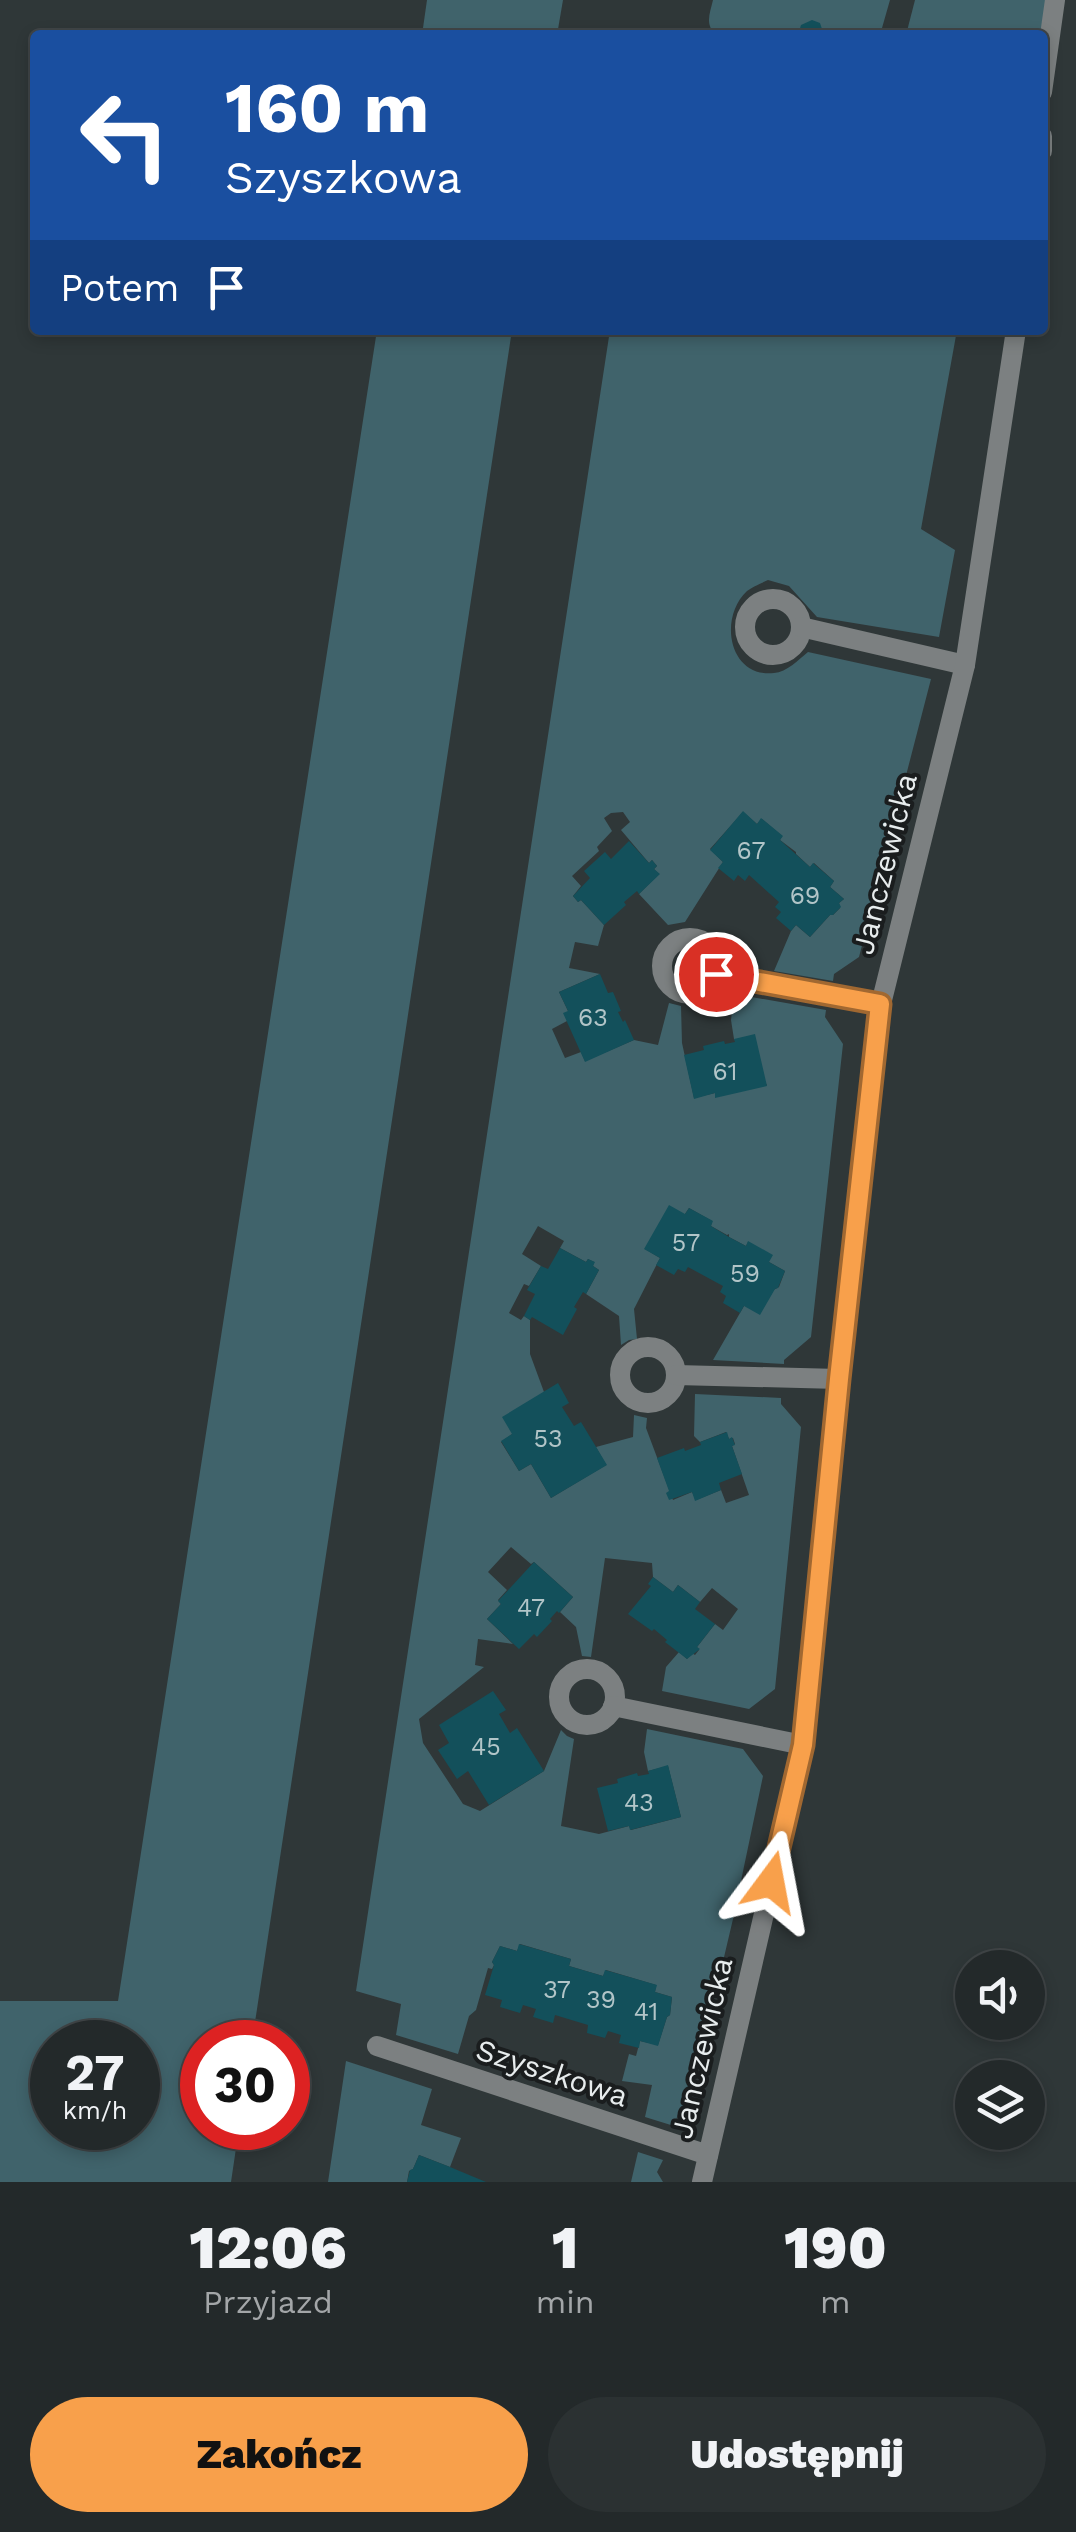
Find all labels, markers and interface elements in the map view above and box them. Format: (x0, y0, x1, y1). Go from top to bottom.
text: 160 m (225, 67, 429, 149)
icon: left (60, 70, 190, 200)
text: Szyszkowa (225, 151, 462, 204)
icon: arrive (199, 260, 254, 315)
text: Potem (60, 266, 179, 310)
street label: Janczewicka (845, 770, 924, 958)
house number: 67 (737, 836, 765, 865)
house number: 69 (790, 881, 820, 910)
pin (674, 932, 759, 1017)
icon: arrive (689, 947, 744, 1002)
house number: 63 (578, 1003, 608, 1032)
house number: 61 (713, 1057, 737, 1086)
house number: 57 (672, 1228, 700, 1257)
house number: 59 (730, 1259, 760, 1288)
house number: 53 (533, 1424, 563, 1453)
house number: 47 (517, 1593, 545, 1622)
house number: 45 (471, 1732, 501, 1761)
house number: 43 (624, 1788, 654, 1817)
position arrow (719, 1830, 823, 1934)
map controls (955, 1950, 1045, 2150)
button: sound (955, 1950, 1045, 2040)
street label: Janczewicka (664, 1954, 739, 2142)
house number: 37 (543, 1975, 571, 2004)
house number: 39 (586, 1985, 616, 2014)
house number: 41 (634, 1997, 658, 2026)
speed limit sign: 30 (180, 2020, 310, 2150)
street label: Szyszkowa (472, 2032, 633, 2114)
text: 27 (65, 2043, 125, 2102)
button: layers (955, 2060, 1045, 2150)
text: km/h (63, 2096, 127, 2125)
text: 12:06 (189, 2212, 347, 2283)
text: 1 (552, 2212, 579, 2283)
text: 190 (784, 2212, 887, 2283)
text: Przyjazd (203, 2283, 333, 2321)
text: min (536, 2283, 595, 2321)
text: m (820, 2283, 851, 2321)
button: Zakończ (30, 2397, 528, 2512)
button: Udostępnij (548, 2397, 1046, 2512)

